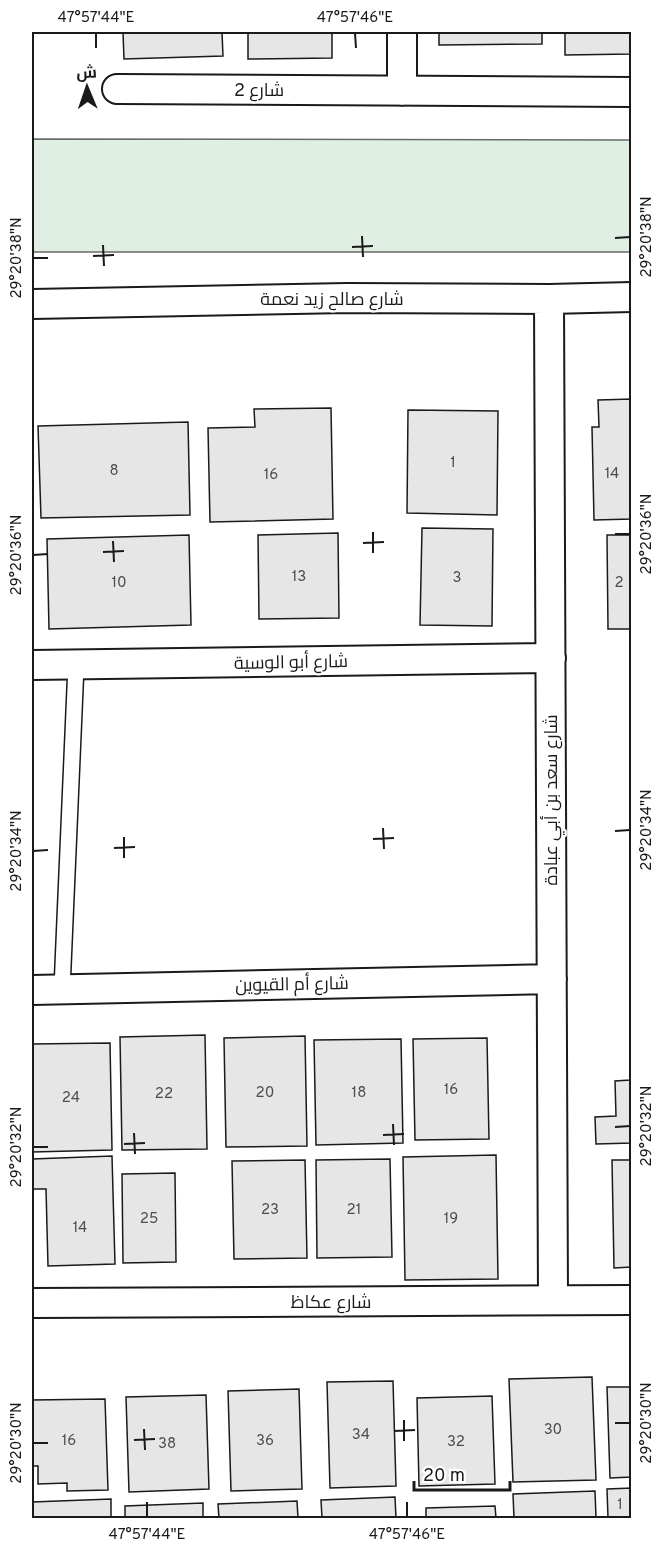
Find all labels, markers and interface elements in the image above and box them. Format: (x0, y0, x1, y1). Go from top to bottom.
text: 47°57'44"E (58, 9, 135, 28)
text: 47°57'46"E (317, 9, 393, 28)
north arrow (57, 57, 117, 117)
text: ش (76, 64, 97, 84)
street label: شارع 2 (234, 80, 284, 103)
text: 29°20'38"N (638, 196, 657, 278)
text: 29°20'38"N (8, 217, 27, 299)
street label: شارع صالح زيد نعمة (260, 289, 404, 312)
house number: 1 (450, 454, 456, 473)
house number: 8 (109, 462, 119, 481)
house number: 14 (605, 465, 619, 484)
house number: 16 (264, 466, 278, 485)
text: 29°20'36"N (638, 494, 657, 574)
text: 29°20'36"N (8, 515, 27, 595)
house number: 13 (292, 568, 306, 587)
house number: 3 (452, 569, 462, 588)
house number: 10 (111, 574, 127, 593)
house number: 2 (614, 574, 624, 593)
street label: شارع أبو الوسية (234, 650, 348, 676)
street label: شارع سعد بن أبي عبادة (540, 714, 565, 886)
text: 29°20'34"N (638, 789, 657, 871)
text: 29°20'34"N (8, 810, 27, 892)
street label: شارع أم القيوين (235, 972, 349, 998)
house number: 16 (444, 1081, 458, 1100)
house number: 20 (256, 1084, 274, 1103)
house number: 18 (352, 1084, 366, 1103)
house number: 22 (155, 1085, 173, 1104)
text: 29°20'32"N (638, 1086, 657, 1166)
house number: 24 (62, 1089, 80, 1108)
text: 29°20'32"N (8, 1107, 27, 1187)
house number: 23 (261, 1201, 279, 1220)
house number: 21 (347, 1201, 361, 1220)
house number: 25 (140, 1210, 158, 1229)
house number: 19 (444, 1210, 458, 1229)
house number: 14 (73, 1219, 87, 1238)
street label: شارع عكاظ (291, 1292, 371, 1315)
text: 29°20'30"N (638, 1382, 657, 1464)
text: 29°20'30"N (8, 1402, 27, 1484)
house number: 30 (544, 1421, 562, 1440)
house number: 34 (352, 1426, 370, 1445)
house number: 16 (62, 1432, 76, 1451)
house number: 36 (256, 1432, 274, 1451)
house number: 32 (447, 1433, 465, 1452)
house number: 38 (158, 1435, 176, 1454)
scale bar (414, 1454, 510, 1492)
text: 20 m (423, 1465, 465, 1488)
house number: 1 (617, 1496, 623, 1515)
text: 47°57'44"E (109, 1526, 186, 1545)
text: 47°57'46"E (369, 1526, 445, 1545)

